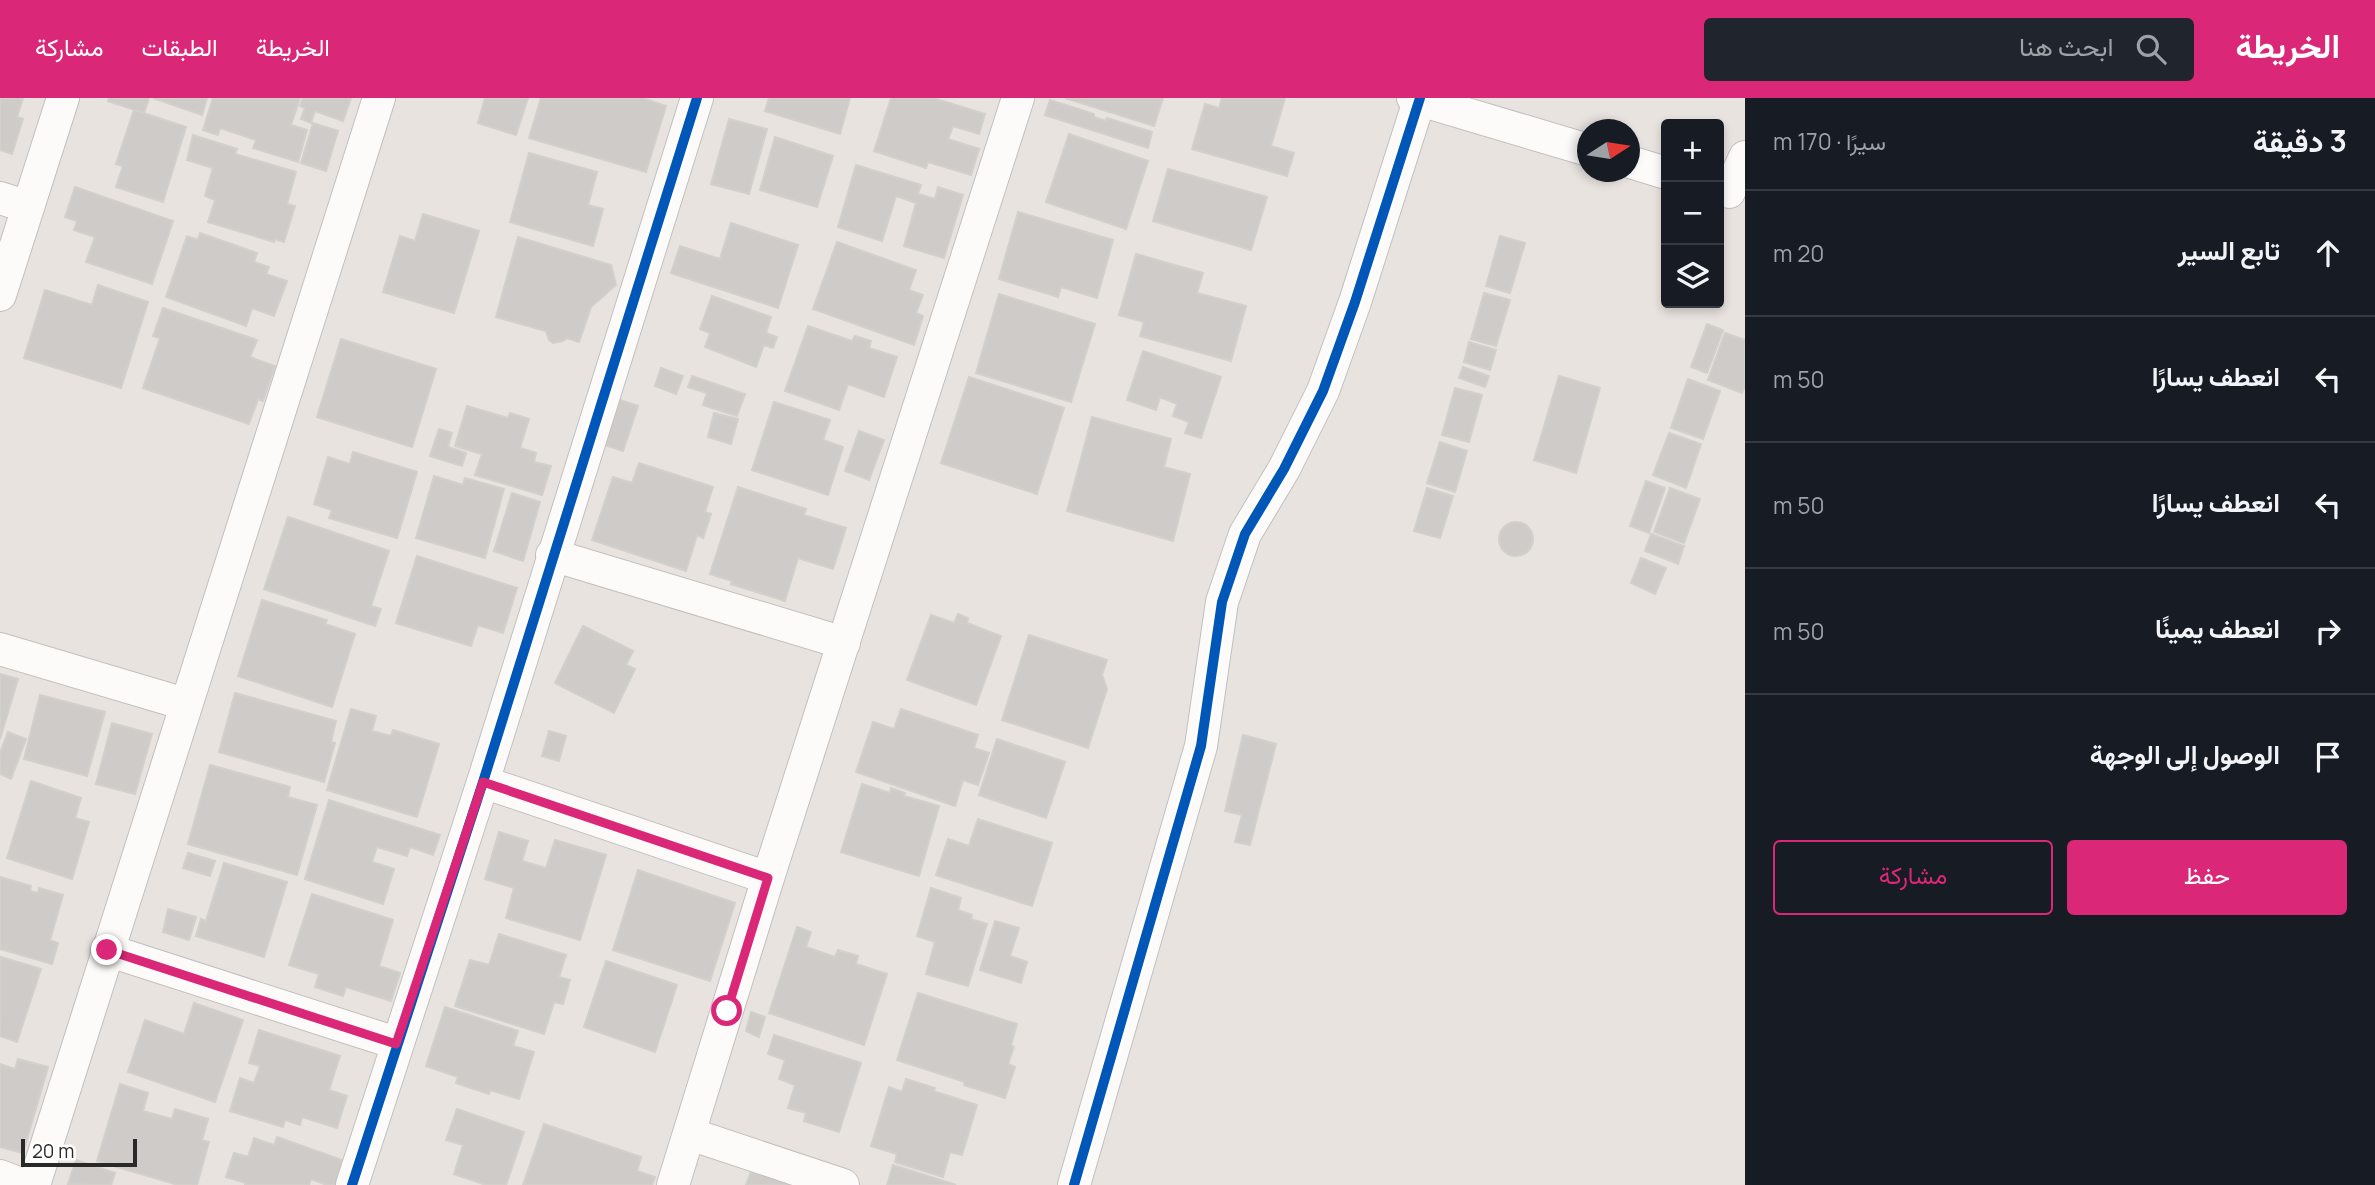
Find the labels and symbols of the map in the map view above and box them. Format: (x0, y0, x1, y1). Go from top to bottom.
north arrow (1577, 119, 1640, 182)
route end (91, 934, 122, 965)
route start (711, 995, 742, 1026)
scale bar (21, 1136, 136, 1168)

